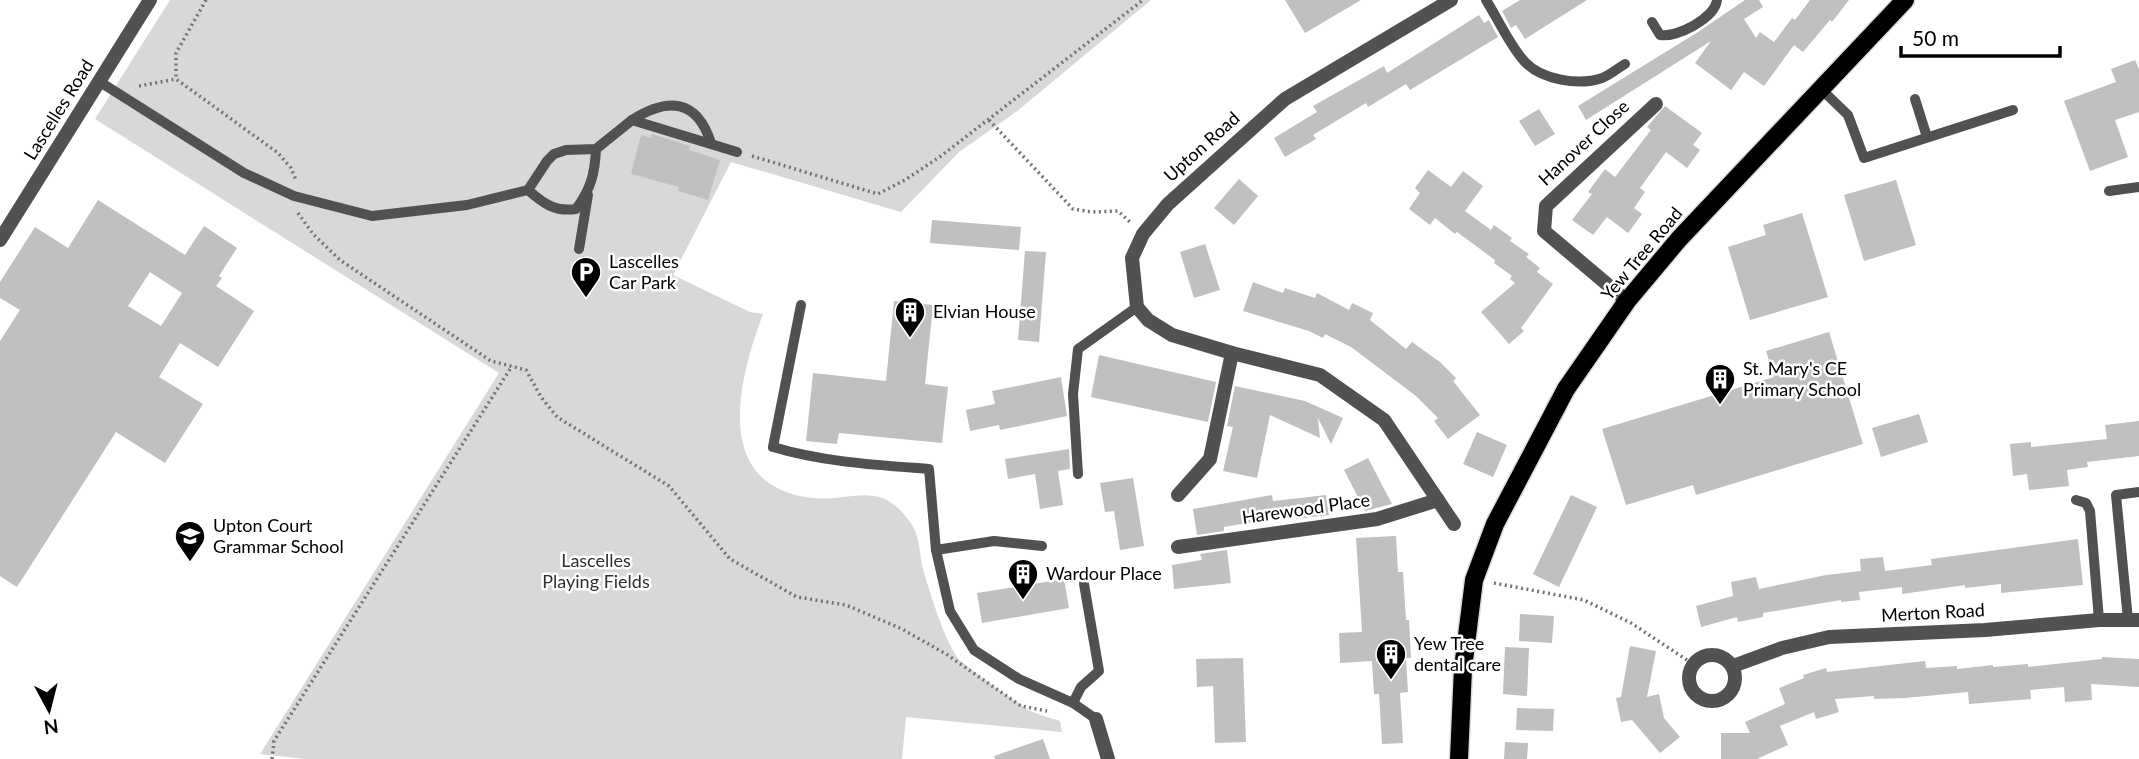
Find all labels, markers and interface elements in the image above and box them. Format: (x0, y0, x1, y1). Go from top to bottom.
scale bar (1901, 14, 2060, 58)
text: 50 m (1912, 25, 1959, 50)
street label: Lascelles Road (19, 55, 98, 164)
street label: Hanover Close (1534, 95, 1633, 190)
street label: Upton Road (1159, 107, 1244, 186)
street label: Yew Tree Road (1596, 202, 1687, 304)
place label: Lascelles Car Park (609, 250, 679, 293)
parking icon: Lascelles Car Park (569, 255, 603, 299)
building icon: Elvian House (893, 295, 927, 339)
place label: Elvian House (933, 300, 1036, 322)
place label: St. Mary's CE Primary School (1743, 357, 1861, 400)
building icon: St. Mary's CE Primary School (1703, 362, 1737, 406)
street label: Harewood Place (1240, 488, 1371, 528)
place label: Upton Court Grammar School (213, 514, 344, 557)
school or university icon: Upton Court Grammar School (173, 519, 207, 563)
park label: Lascelles Playing Fields (542, 549, 650, 592)
building icon: Wardour Place (1006, 557, 1040, 601)
place label: Wardour Place (1046, 562, 1162, 584)
street label: Merton Road (1881, 598, 1985, 626)
place label: Yew Tree dental care (1414, 632, 1501, 675)
building icon: Yew Tree dental care (1374, 637, 1408, 681)
north arrow (14, 675, 84, 745)
text: N (42, 715, 60, 740)

